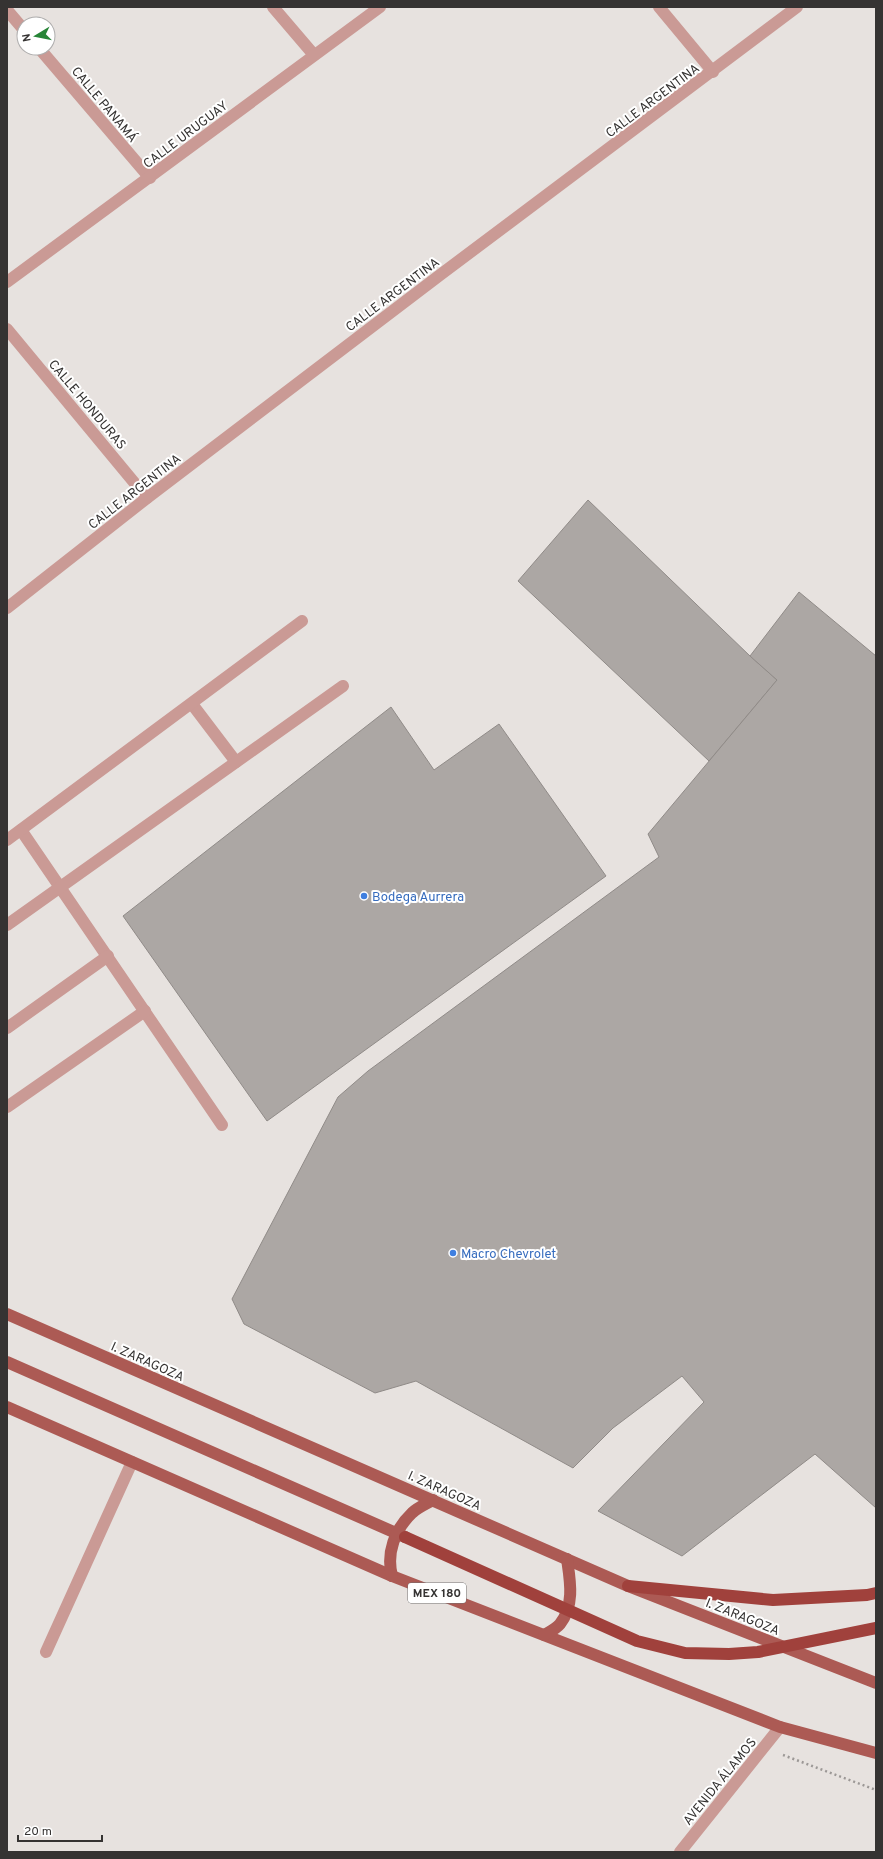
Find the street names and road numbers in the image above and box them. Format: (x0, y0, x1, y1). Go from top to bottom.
street label: CALLE ARGENTINA (603, 61, 703, 142)
street label: CALLE PANAMÁ (67, 63, 141, 147)
street label: CALLE URUGUAY (141, 99, 232, 173)
street label: CALLE ARGENTINA (343, 255, 443, 336)
street label: CALLE HONDURAS (44, 357, 129, 453)
street label: CALLE ARGENTINA (86, 451, 185, 534)
street label: I. ZARAGOZA (108, 1340, 186, 1386)
street label: I. ZARAGOZA (405, 1469, 483, 1515)
road number: MEX 180 (408, 1583, 466, 1603)
street label: I. ZARAGOZA (703, 1596, 782, 1640)
street label: AVENIDA ÁLAMOS (679, 1734, 761, 1829)

